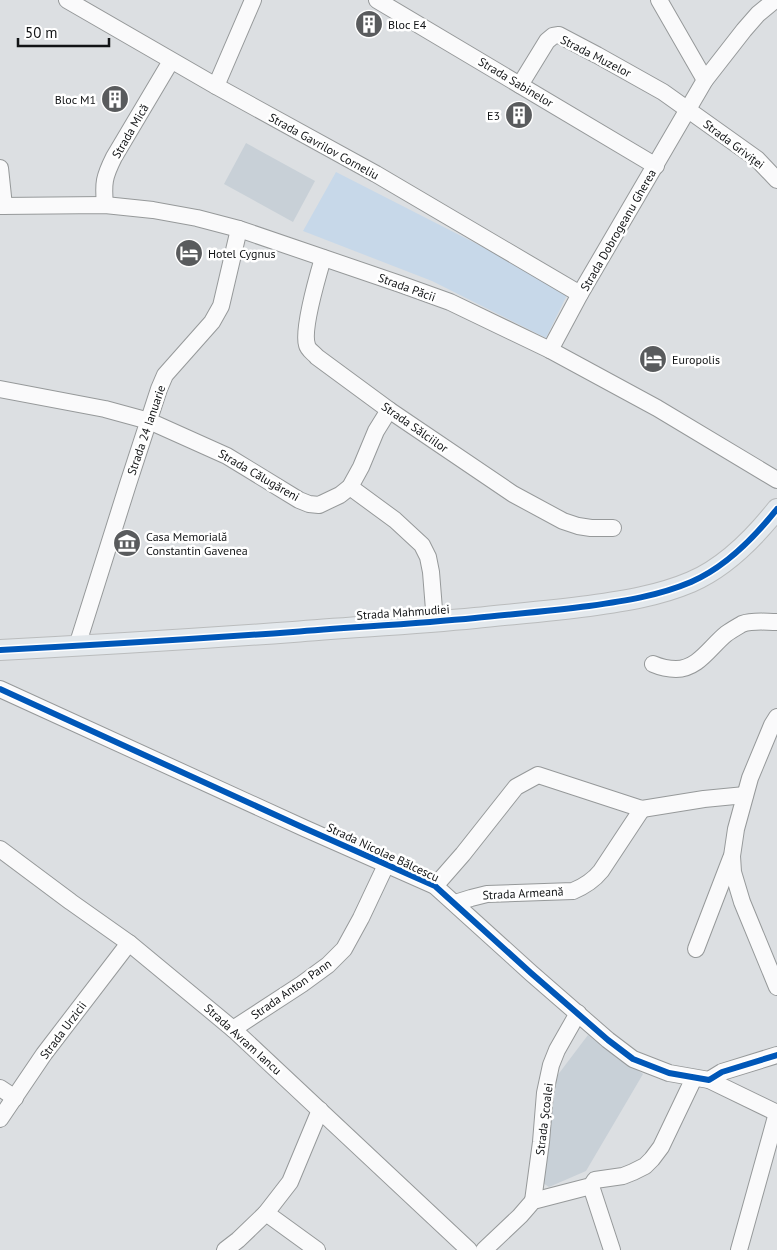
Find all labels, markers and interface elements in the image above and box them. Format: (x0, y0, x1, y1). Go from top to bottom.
building icon: Bloc E4 (354, 9, 384, 39)
scale bar (18, 15, 109, 47)
place label: Bloc E4 (388, 17, 427, 32)
text: 50 m (25, 23, 58, 42)
street label: Strada Muzelor (558, 32, 634, 80)
street label: Strada Sabinelor (476, 54, 556, 110)
building icon: Bloc M1 (100, 84, 130, 114)
place label: Bloc M1 (55, 92, 96, 107)
building icon: E3 (504, 100, 534, 130)
street label: Strada Mică (108, 101, 152, 161)
place label: E3 (487, 108, 500, 123)
street label: Strada Gavrilov Corneliu (266, 109, 382, 183)
street label: Strada Griviței (700, 116, 768, 172)
street label: Strada Dobrogeanu Gherea (577, 166, 659, 294)
hotel icon: Hotel Cygnus (174, 238, 204, 268)
place label: Hotel Cygnus (208, 246, 276, 261)
street label: Strada Păcii (376, 270, 438, 304)
hotel icon: Europolis (638, 344, 668, 374)
place label: Europolis (672, 352, 720, 367)
street label: Strada 24 Ianuarie (124, 383, 168, 477)
street label: Strada Sălciilor (379, 399, 451, 455)
street label: Strada Călugăreni (216, 446, 302, 504)
museum icon: Casa Memorială Constantin Gavenea (112, 528, 142, 558)
place label: Casa Memorială Constantin Gavenea (146, 529, 248, 558)
street label: Strada Mahmudiei (356, 601, 450, 623)
street label: Strada Nicolae Bălcescu (324, 819, 442, 885)
street label: Strada Armeană (482, 883, 564, 903)
street label: Strada Anton Pann (248, 956, 334, 1022)
street label: Strada Urzicii (36, 998, 90, 1062)
street label: Strada Avram Iancu (201, 1000, 285, 1078)
street label: Strada Școalei (532, 1082, 556, 1156)

